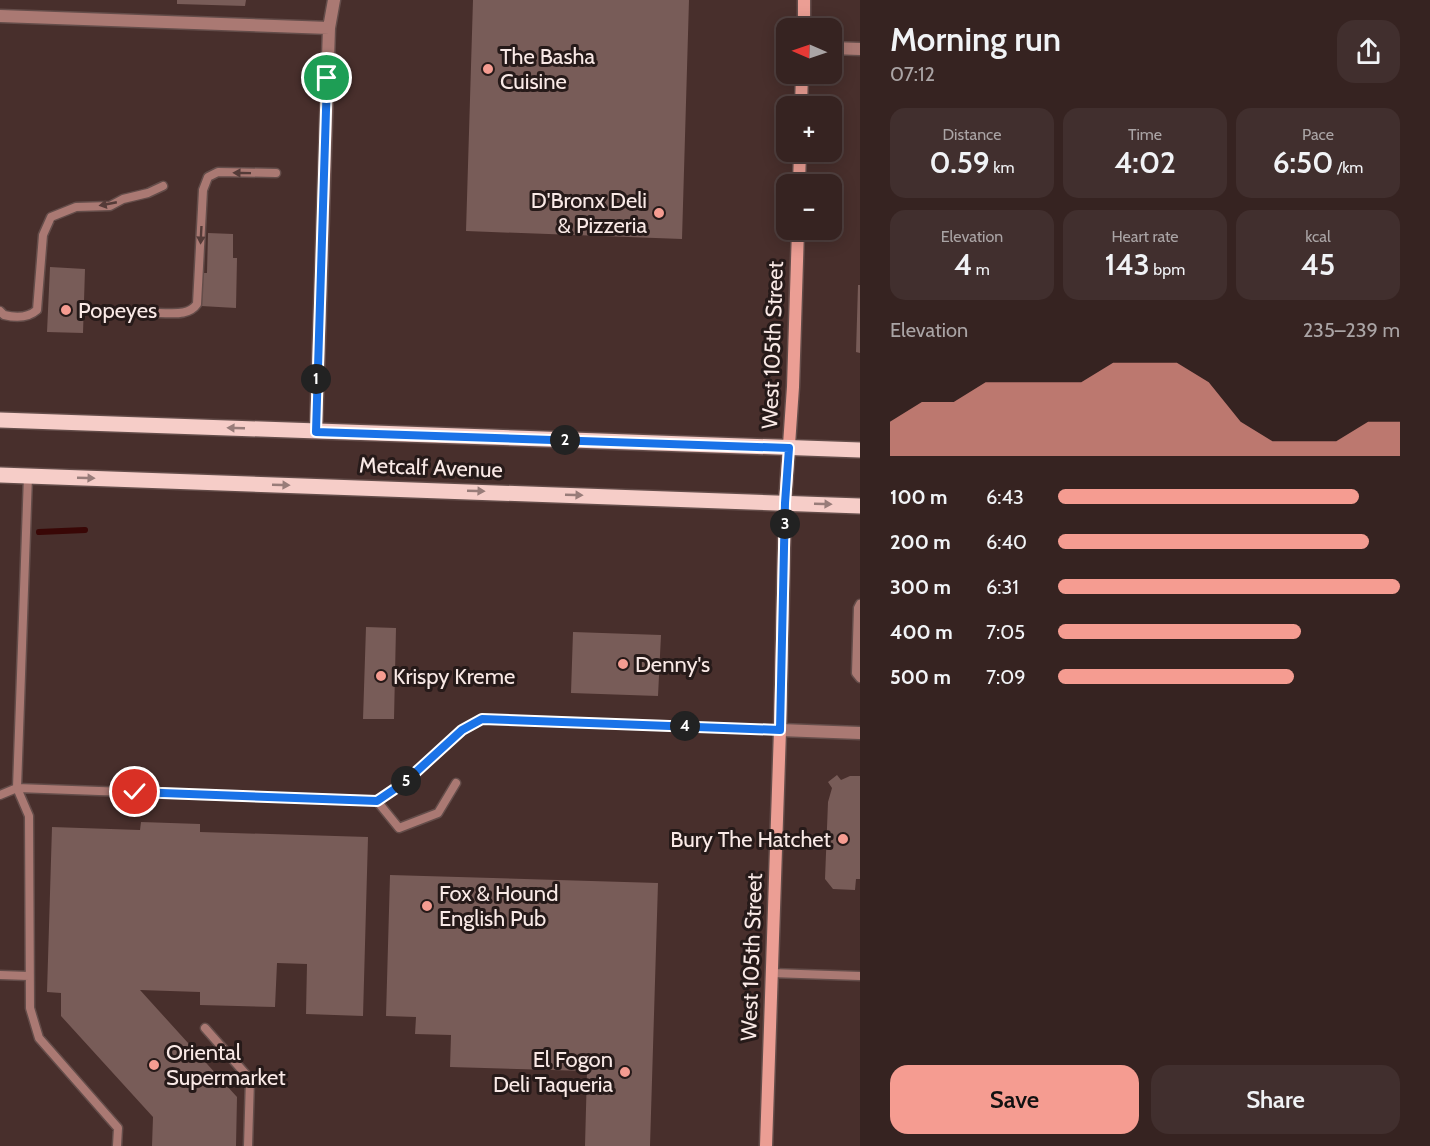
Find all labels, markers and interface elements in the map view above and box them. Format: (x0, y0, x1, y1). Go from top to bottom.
north arrow (776, 18, 842, 84)
map controls (776, 18, 842, 240)
text: Morning run (890, 19, 1061, 59)
button: share (1337, 20, 1400, 83)
place label: The Basha Cuisine (500, 43, 595, 95)
pin (301, 52, 352, 103)
icon: arrive (310, 61, 343, 94)
marker: The Basha Cuisine (481, 62, 495, 76)
text: 07:12 (890, 62, 935, 86)
button: + (776, 96, 842, 162)
text: Distance (943, 125, 1001, 144)
text: Time (1128, 125, 1162, 144)
text: Pace (1302, 125, 1334, 144)
text: 0.59 (929, 144, 990, 181)
text: 4:02 (1114, 144, 1176, 181)
text: 6:50 (1273, 144, 1333, 181)
text: km (990, 158, 1015, 177)
text: /km (1333, 158, 1363, 177)
one-way arrow (232, 168, 251, 178)
button: − (776, 174, 842, 240)
place label: D'Bronx Deli & Pizzeria (531, 187, 647, 239)
one-way arrow (98, 200, 117, 209)
marker: D'Bronx Deli & Pizzeria (652, 206, 666, 220)
one-way arrow (196, 225, 205, 244)
text: Elevation (941, 227, 1003, 246)
text: Heart rate (1112, 227, 1178, 246)
text: kcal (1305, 227, 1331, 246)
text: 4 (954, 246, 972, 283)
text: 143 (1105, 246, 1150, 283)
text: 45 (1301, 246, 1335, 283)
street label: West 105th Street (756, 260, 789, 429)
text: m (972, 260, 990, 279)
text: bpm (1150, 260, 1185, 279)
place label: Popeyes (78, 297, 157, 324)
marker: Popeyes (59, 303, 73, 317)
text: Elevation (890, 318, 968, 342)
text: 235–239 m (1303, 318, 1400, 342)
pin: 1 (301, 364, 331, 394)
text: 1 (313, 369, 319, 388)
one-way arrow (227, 424, 246, 433)
pin: 2 (550, 425, 580, 455)
text: 2 (561, 430, 569, 449)
street label: Metcalf Avenue (359, 451, 503, 484)
one-way arrow (77, 473, 96, 482)
one-way arrow (272, 480, 291, 489)
text: 100 m (890, 485, 948, 509)
text: 6:43 (986, 485, 1024, 509)
one-way arrow (467, 487, 486, 496)
one-way arrow (565, 490, 584, 500)
one-way arrow (813, 500, 832, 509)
pin: 3 (770, 509, 800, 539)
text: 3 (781, 514, 789, 533)
text: 200 m (890, 530, 951, 554)
text: 6:40 (986, 530, 1027, 554)
text: 300 m (890, 575, 951, 599)
text: 6:31 (986, 575, 1019, 599)
text: 400 m (890, 620, 953, 644)
text: 7:05 (986, 620, 1025, 644)
place label: Denny's (635, 651, 710, 678)
marker: Denny's (616, 657, 630, 671)
place label: Krispy Kreme (393, 663, 515, 690)
text: 500 m (890, 665, 951, 689)
text: 7:09 (986, 665, 1026, 689)
marker: Krispy Kreme (374, 669, 388, 683)
pin: 4 (670, 711, 700, 741)
text: 4 (680, 716, 690, 735)
pin (109, 766, 160, 817)
pin: 5 (391, 766, 421, 796)
text: 5 (402, 771, 410, 790)
icon: check (118, 775, 151, 808)
place label: Bury The Hatchet (670, 826, 832, 853)
marker: Bury The Hatchet (836, 832, 850, 846)
street label: West 105th Street (735, 872, 768, 1041)
place label: Fox & Hound English Pub (439, 880, 558, 932)
marker: Fox & Hound English Pub (420, 899, 434, 913)
place label: Oriental Supermarket (166, 1039, 286, 1091)
place label: El Fogon Deli Taqueria (493, 1046, 613, 1098)
marker: Oriental Supermarket (147, 1058, 161, 1072)
marker: El Fogon Deli Taqueria (618, 1065, 632, 1079)
button: Save (890, 1065, 1139, 1134)
button: Share (1151, 1065, 1400, 1134)

